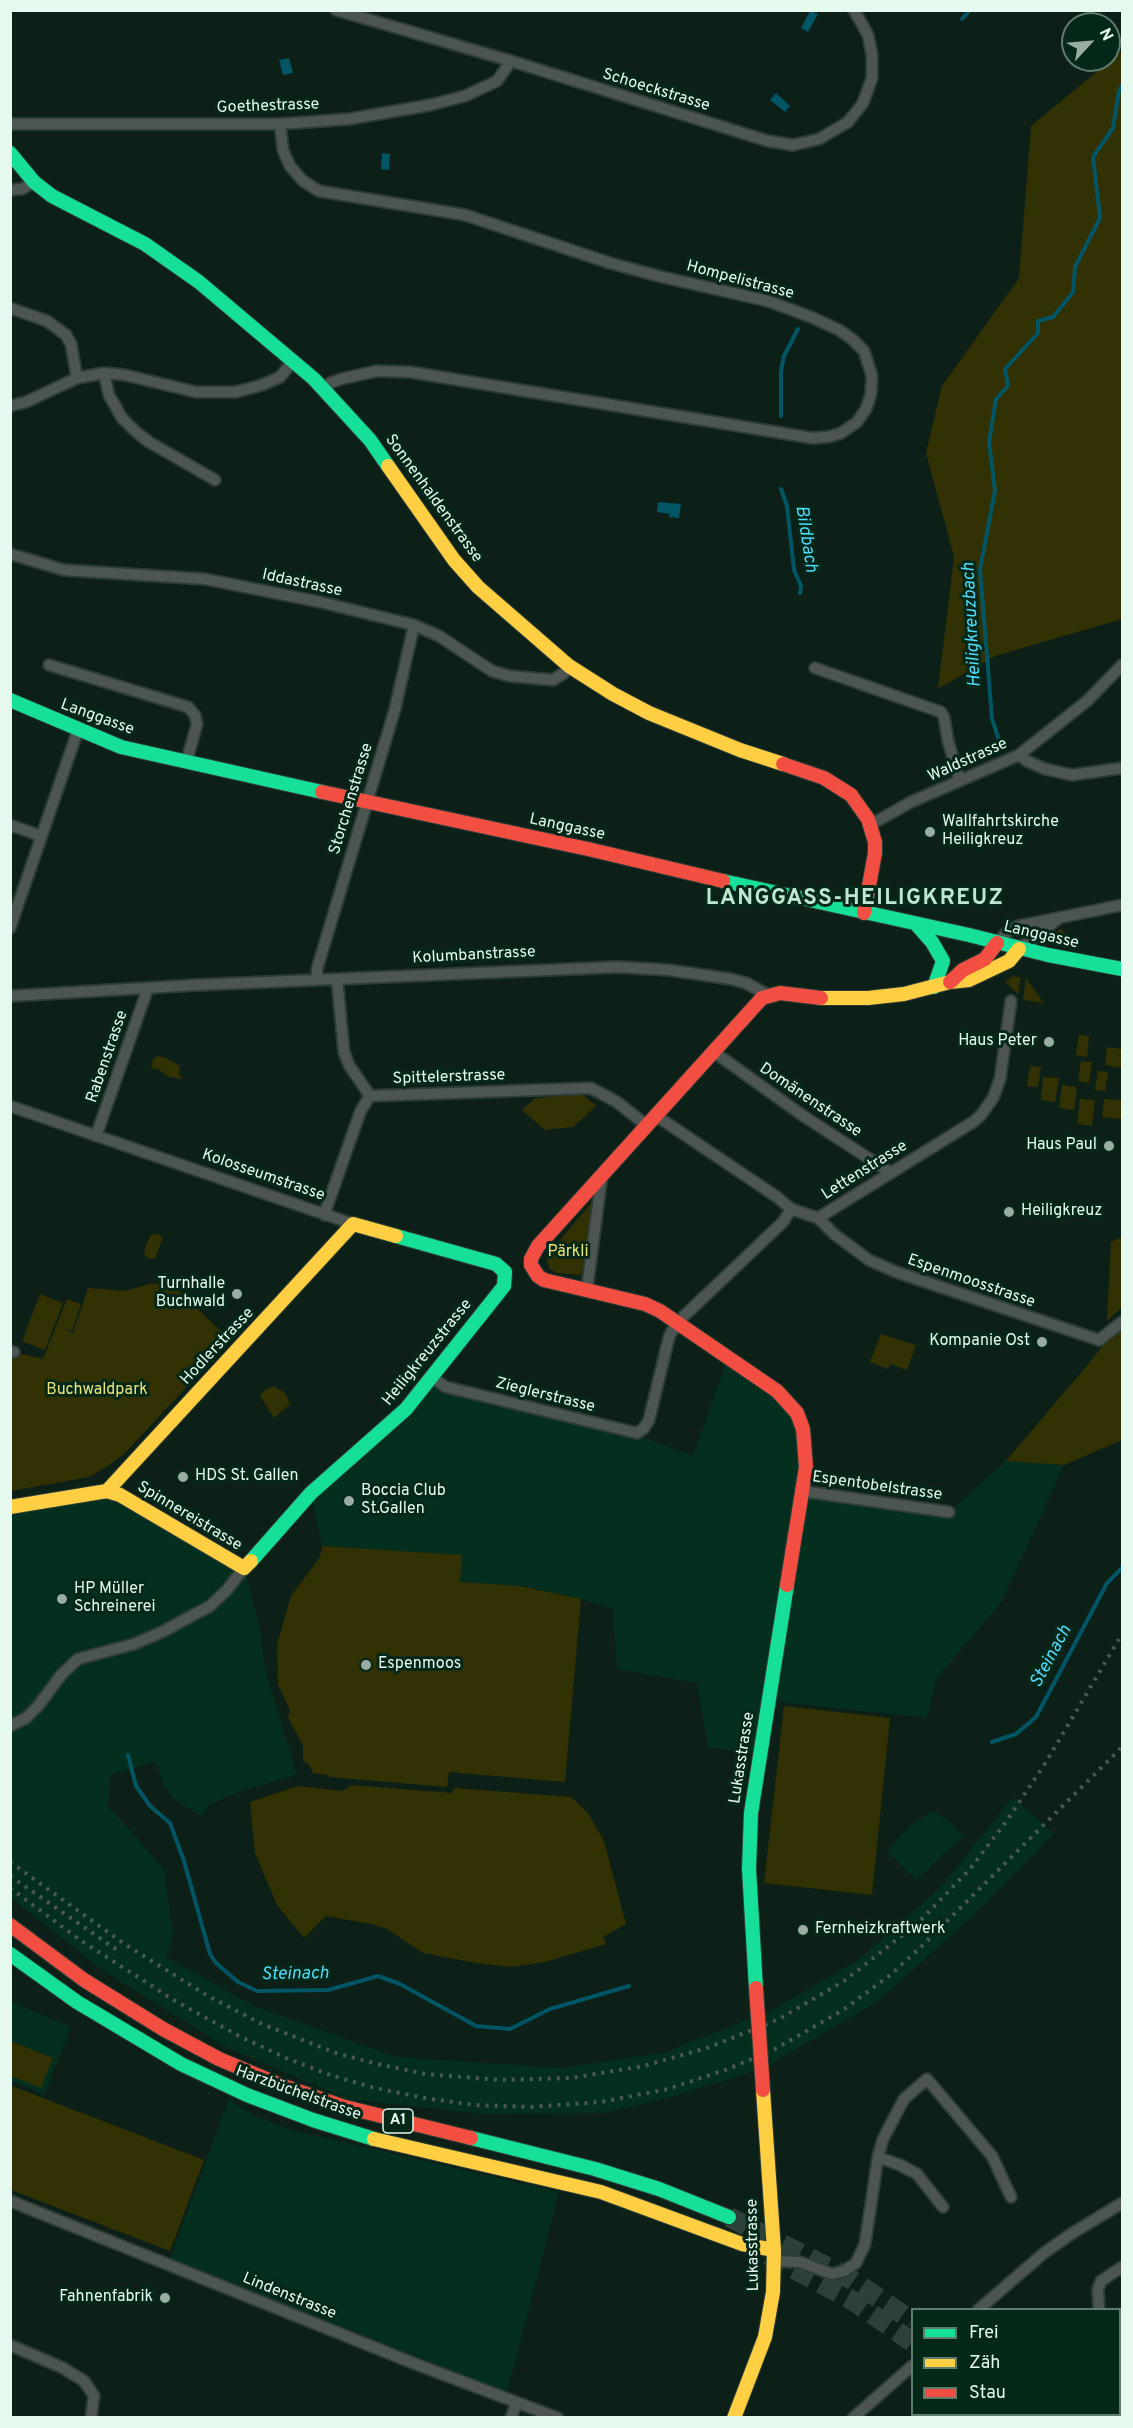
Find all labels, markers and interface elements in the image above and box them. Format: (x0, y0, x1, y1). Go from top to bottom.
north arrow (1061, 12, 1121, 72)
text: N (1094, 25, 1117, 45)
street label: Schoeckstrasse (600, 66, 712, 116)
street label: Goethestrasse (216, 96, 320, 118)
street label: Hompelistrasse (684, 257, 796, 305)
street label: Sonnenhaldenstrasse (380, 431, 486, 567)
water label: Bildbach (789, 504, 821, 574)
water label: Heiligkreuzbach (959, 562, 987, 688)
street label: Iddastrasse (260, 566, 344, 602)
street label: Langgasse (58, 696, 136, 740)
street label: Waldstrasse (925, 735, 1011, 787)
street label: Storchenstrasse (326, 741, 378, 857)
street label: Langgasse (527, 811, 607, 845)
place label: Wallfahrtskirche Heiligkreuz (942, 813, 1059, 851)
marker: Wallfahrtskirche Heiligkreuz (923, 825, 937, 839)
district label: LANGGASS-HEILIGKREUZ (706, 887, 1004, 913)
street label: Langgasse (1001, 918, 1081, 954)
street label: Kolumbanstrasse (412, 943, 536, 969)
street label: Rabenstrasse (83, 1008, 133, 1106)
place label: Haus Peter (958, 1032, 1037, 1052)
marker: Haus Peter (1042, 1035, 1056, 1049)
street label: Domänenstrasse (755, 1060, 865, 1142)
street label: Spittelerstrasse (392, 1066, 506, 1090)
place label: Haus Paul (1026, 1136, 1097, 1156)
street label: Lettenstrasse (819, 1137, 911, 1205)
marker: Haus Paul (1102, 1139, 1116, 1153)
street label: Kolosseumstrasse (199, 1146, 327, 1206)
place label: Heiligkreuz (1021, 1202, 1102, 1222)
marker: Heiligkreuz (1002, 1205, 1016, 1219)
park label: Pärkli (547, 1243, 589, 1263)
street label: Espenmoosstrasse (905, 1251, 1037, 1313)
place label: Turnhalle Buchwald (156, 1275, 225, 1313)
marker: Turnhalle Buchwald (230, 1287, 244, 1301)
street label: Heiligkreuzstrasse (379, 1296, 477, 1410)
street label: Hodlerstrasse (177, 1304, 259, 1390)
place label: Kompanie Ost (929, 1332, 1030, 1352)
marker: Kompanie Ost (1035, 1335, 1049, 1349)
street label: Zieglerstrasse (493, 1374, 597, 1418)
park label: Buchwaldpark (46, 1381, 148, 1401)
place label: HDS St. Gallen (195, 1467, 298, 1487)
street label: Espentobelstrasse (811, 1468, 943, 1506)
marker: HDS St. Gallen (176, 1470, 190, 1484)
street label: Spinnereistrasse (133, 1478, 245, 1556)
place label: Boccia Club St.Gallen (361, 1482, 446, 1520)
marker: Boccia Club St.Gallen (342, 1494, 356, 1508)
place label: HP Müller Schreinerei (74, 1580, 156, 1618)
marker: HP Müller Schreinerei (55, 1592, 69, 1606)
water label: Steinach (1027, 1622, 1077, 1692)
place label: Espenmoos (378, 1655, 461, 1675)
marker: Espenmoos (359, 1658, 373, 1672)
street label: Lukasstrasse (726, 1711, 760, 1805)
place label: Fernheizkraftwerk (815, 1920, 945, 1940)
marker: Fernheizkraftwerk (796, 1923, 810, 1937)
water label: Steinach (261, 1964, 329, 1986)
street label: Harzbüchelstrasse (233, 2062, 363, 2126)
road number: A1 (383, 2109, 413, 2133)
street label: Lukasstrasse (744, 2199, 764, 2291)
street label: Lindenstrasse (239, 2269, 339, 2325)
place label: Fahnenfabrik (59, 2288, 153, 2308)
marker: Fahnenfabrik (158, 2291, 172, 2305)
legend (911, 2308, 1121, 2416)
text: Frei (969, 2322, 999, 2345)
text: Zäh (969, 2352, 1000, 2375)
text: Stau (969, 2382, 1006, 2405)

